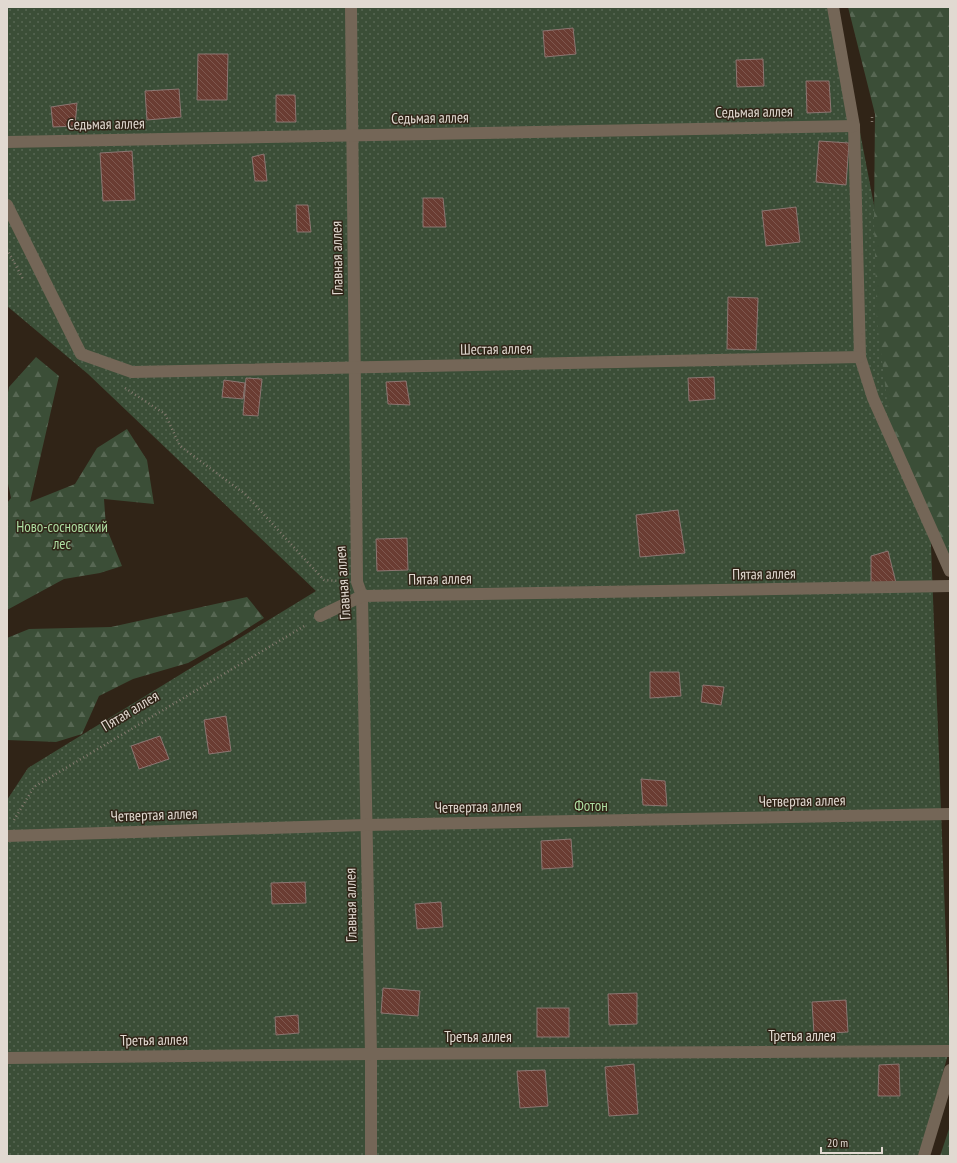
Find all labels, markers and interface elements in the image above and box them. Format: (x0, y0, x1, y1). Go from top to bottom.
street label: Седьмая аллея (715, 101, 793, 122)
street label: Седьмая аллея (391, 107, 469, 128)
street label: Седьмая аллея (67, 113, 145, 134)
street label: Главная аллея (326, 221, 347, 295)
street label: Шестая аллея (460, 338, 532, 359)
park label: Ново-сосновский лес (16, 517, 108, 553)
street label: Главная аллея (330, 545, 355, 621)
street label: Пятая аллея (732, 563, 796, 584)
street label: Пятая аллея (408, 568, 472, 589)
street label: Пятая аллея (98, 686, 162, 735)
street label: Четвертая аллея (758, 790, 846, 811)
street label: Четвертая аллея (434, 796, 522, 817)
park label: Фотон (574, 796, 608, 815)
street label: Четвертая аллея (110, 803, 198, 826)
street label: Главная аллея (340, 868, 361, 942)
street label: Третья аллея (768, 1026, 836, 1045)
street label: Третья аллея (444, 1027, 512, 1046)
street label: Третья аллея (120, 1029, 188, 1050)
scale bar (821, 1129, 882, 1155)
text: 20 m (827, 1135, 848, 1150)

